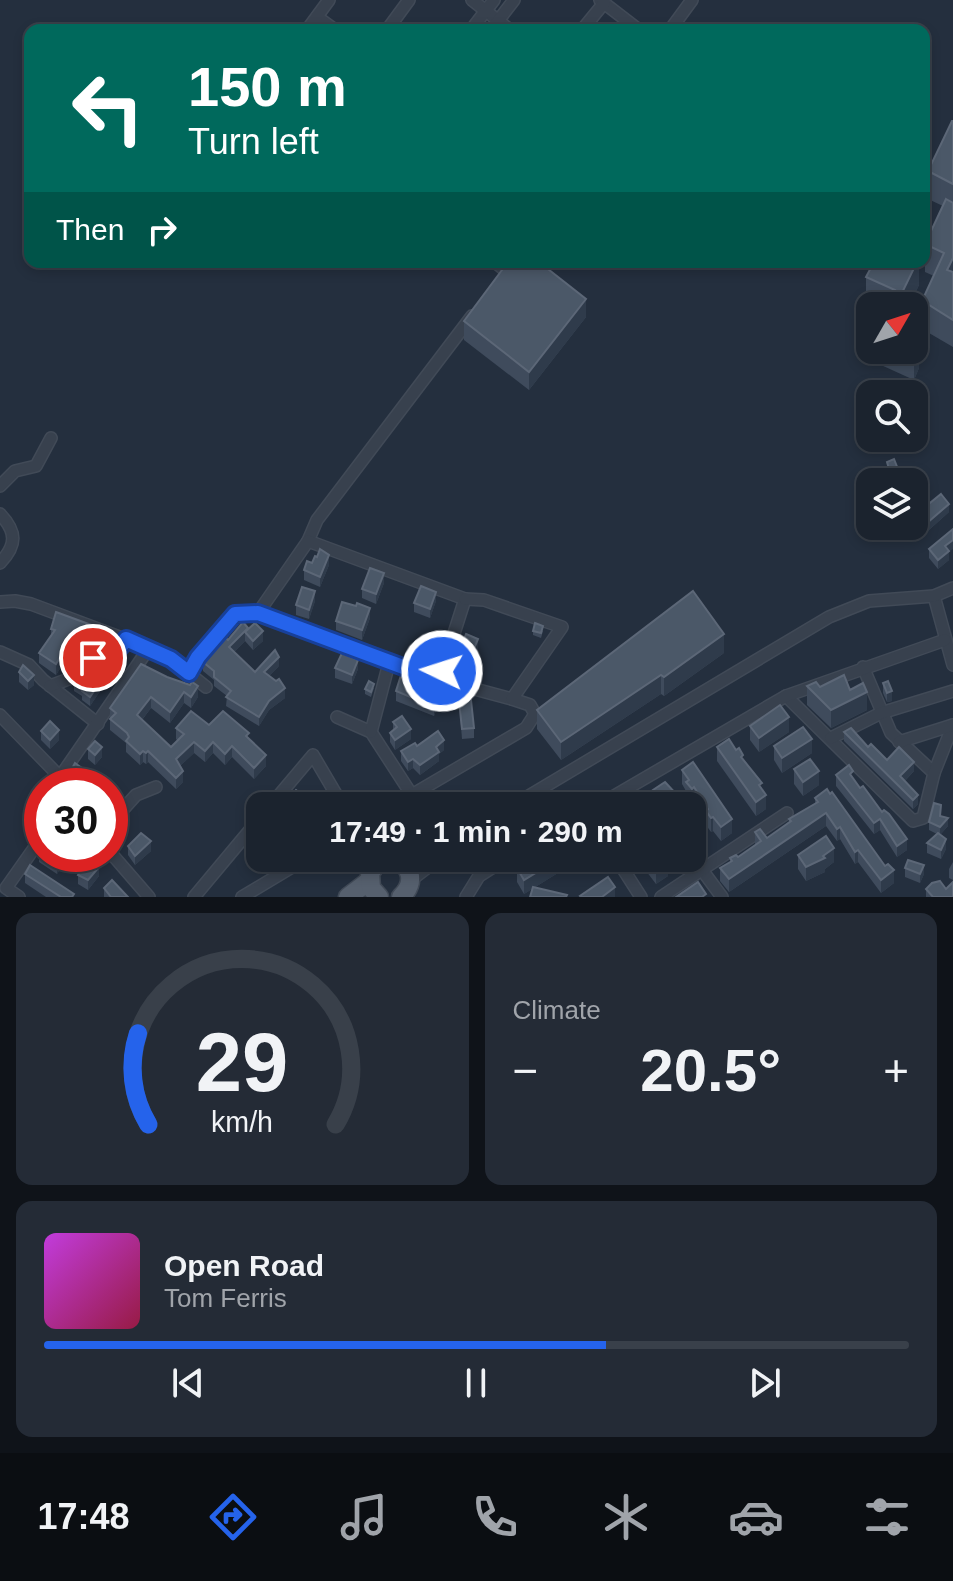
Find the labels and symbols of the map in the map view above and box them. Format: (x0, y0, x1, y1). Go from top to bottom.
north arrow (856, 292, 928, 364)
pin (59, 624, 127, 692)
position arrow (400, 629, 484, 713)
speed limit sign: 30 (24, 768, 128, 872)

